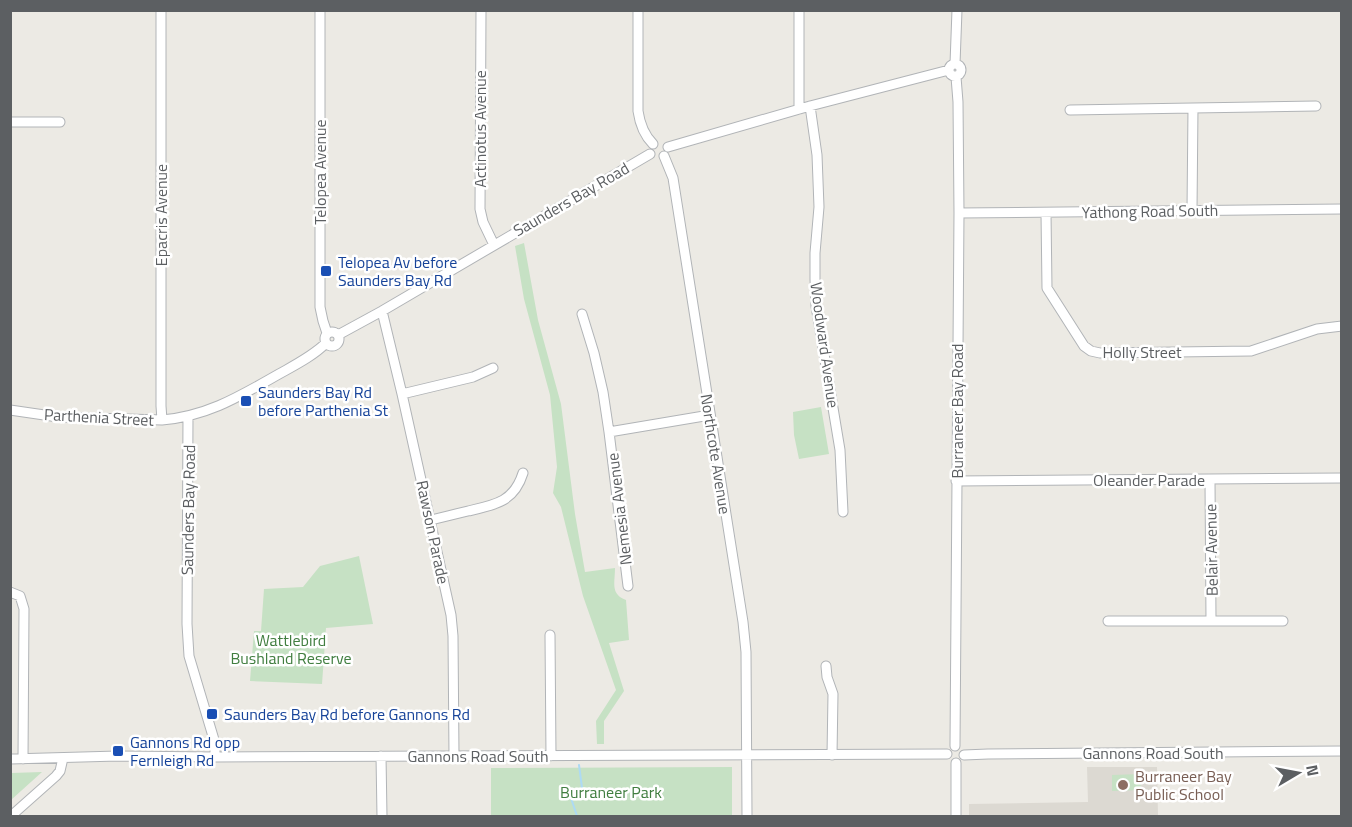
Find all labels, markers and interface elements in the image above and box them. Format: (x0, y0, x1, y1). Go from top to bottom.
street label: Actinotus Avenue (468, 70, 492, 188)
street label: Telopea Avenue (308, 119, 332, 225)
street label: Saunders Bay Road (508, 156, 634, 242)
street label: Epacris Avenue (149, 164, 173, 266)
street label: Yathong Road South (1082, 198, 1218, 224)
place label: Telopea Av before Saunders Bay Rd (338, 250, 457, 292)
marker: Telopea Av before Saunders Bay Rd (319, 264, 333, 278)
street label: Woodward Avenue (804, 281, 846, 409)
street label: Holly Street (1102, 340, 1182, 364)
street label: Burraneer Bay Road (945, 344, 969, 478)
place label: Saunders Bay Rd before Parthenia St (258, 380, 388, 422)
street label: Northcote Avenue (695, 392, 737, 516)
marker: Saunders Bay Rd before Parthenia St (239, 394, 253, 408)
street label: Parthenia Street (43, 402, 155, 432)
street label: Saunders Bay Road (175, 445, 201, 575)
street label: Nemesia Avenue (600, 452, 638, 566)
street label: Oleander Parade (1093, 468, 1205, 492)
street label: Rawson Parade (410, 478, 456, 586)
street label: Belair Avenue (1198, 504, 1224, 596)
park label: Wattlebird Bushland Reserve (230, 628, 352, 670)
place label: Saunders Bay Rd before Gannons Rd (224, 702, 470, 726)
marker: Saunders Bay Rd before Gannons Rd (205, 707, 219, 721)
place label: Gannons Rd opp Fernleigh Rd (130, 730, 240, 772)
street label: Gannons Road South (1082, 741, 1224, 765)
north arrow (1268, 743, 1328, 803)
marker: Gannons Rd opp Fernleigh Rd (111, 744, 125, 758)
street label: Gannons Road South (407, 744, 549, 768)
text: N (1300, 763, 1326, 778)
place label: Burraneer Bay Public School (1135, 764, 1232, 806)
marker: Burraneer Bay Public School (1116, 778, 1130, 792)
park label: Burraneer Park (560, 780, 662, 804)

